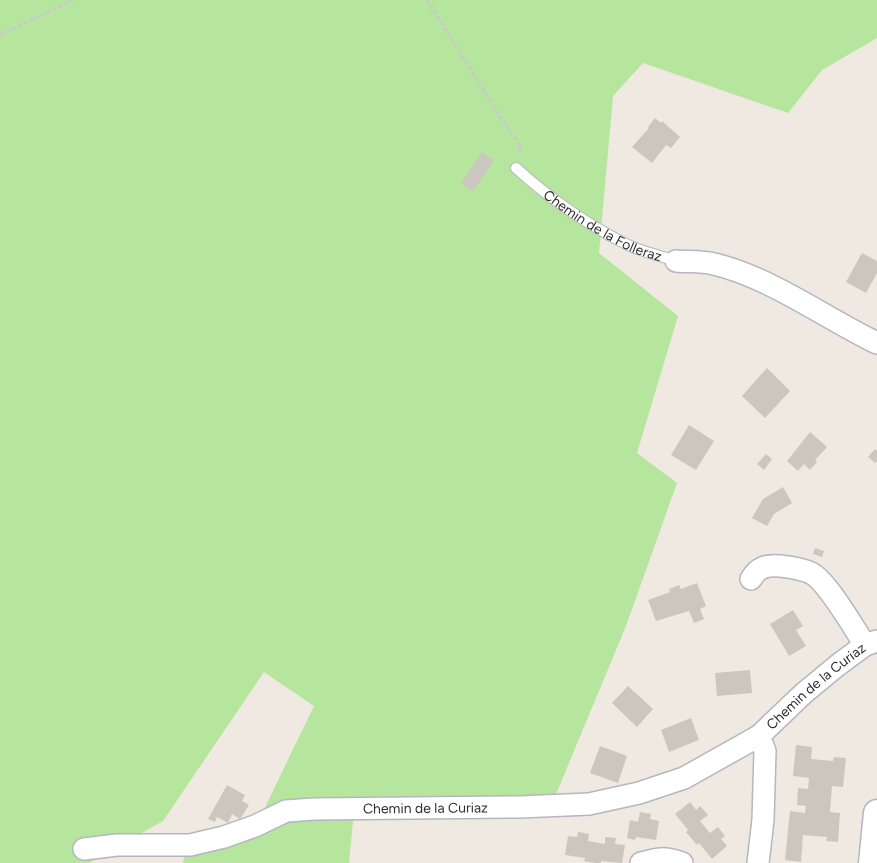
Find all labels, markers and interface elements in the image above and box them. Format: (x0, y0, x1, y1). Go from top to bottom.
street label: Chemin de la Folleraz (540, 186, 664, 265)
street label: Chemin de la Curiaz (763, 639, 869, 733)
street label: Chemin de la Curiaz (363, 799, 488, 817)

